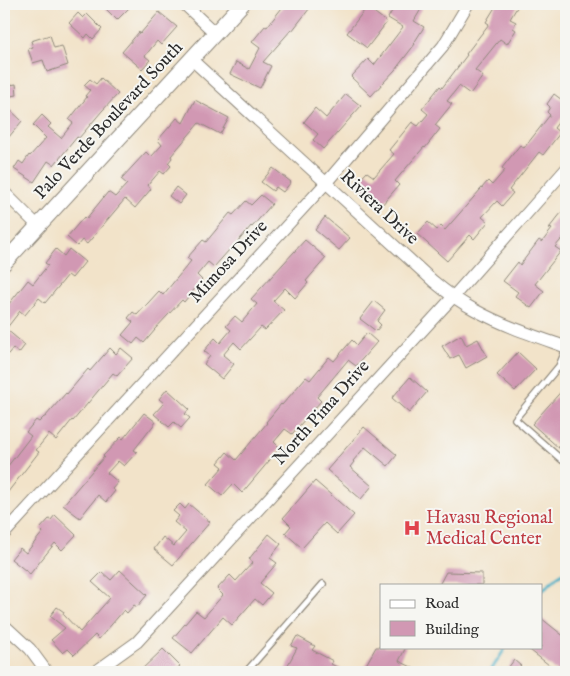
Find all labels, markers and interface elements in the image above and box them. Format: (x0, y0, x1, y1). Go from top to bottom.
street label: Palo Verde Boulevard South (30, 37, 189, 205)
street label: Riviera Drive (335, 166, 423, 250)
street label: Mimosa Drive (185, 216, 273, 308)
street label: North Pima Drive (269, 356, 375, 470)
place label: Havasu Regional Medical Center (426, 507, 553, 551)
hospital icon: Havasu Regional Medical Center (402, 518, 422, 538)
legend (380, 584, 542, 648)
text: Road (425, 594, 460, 613)
text: Building (425, 620, 480, 639)

